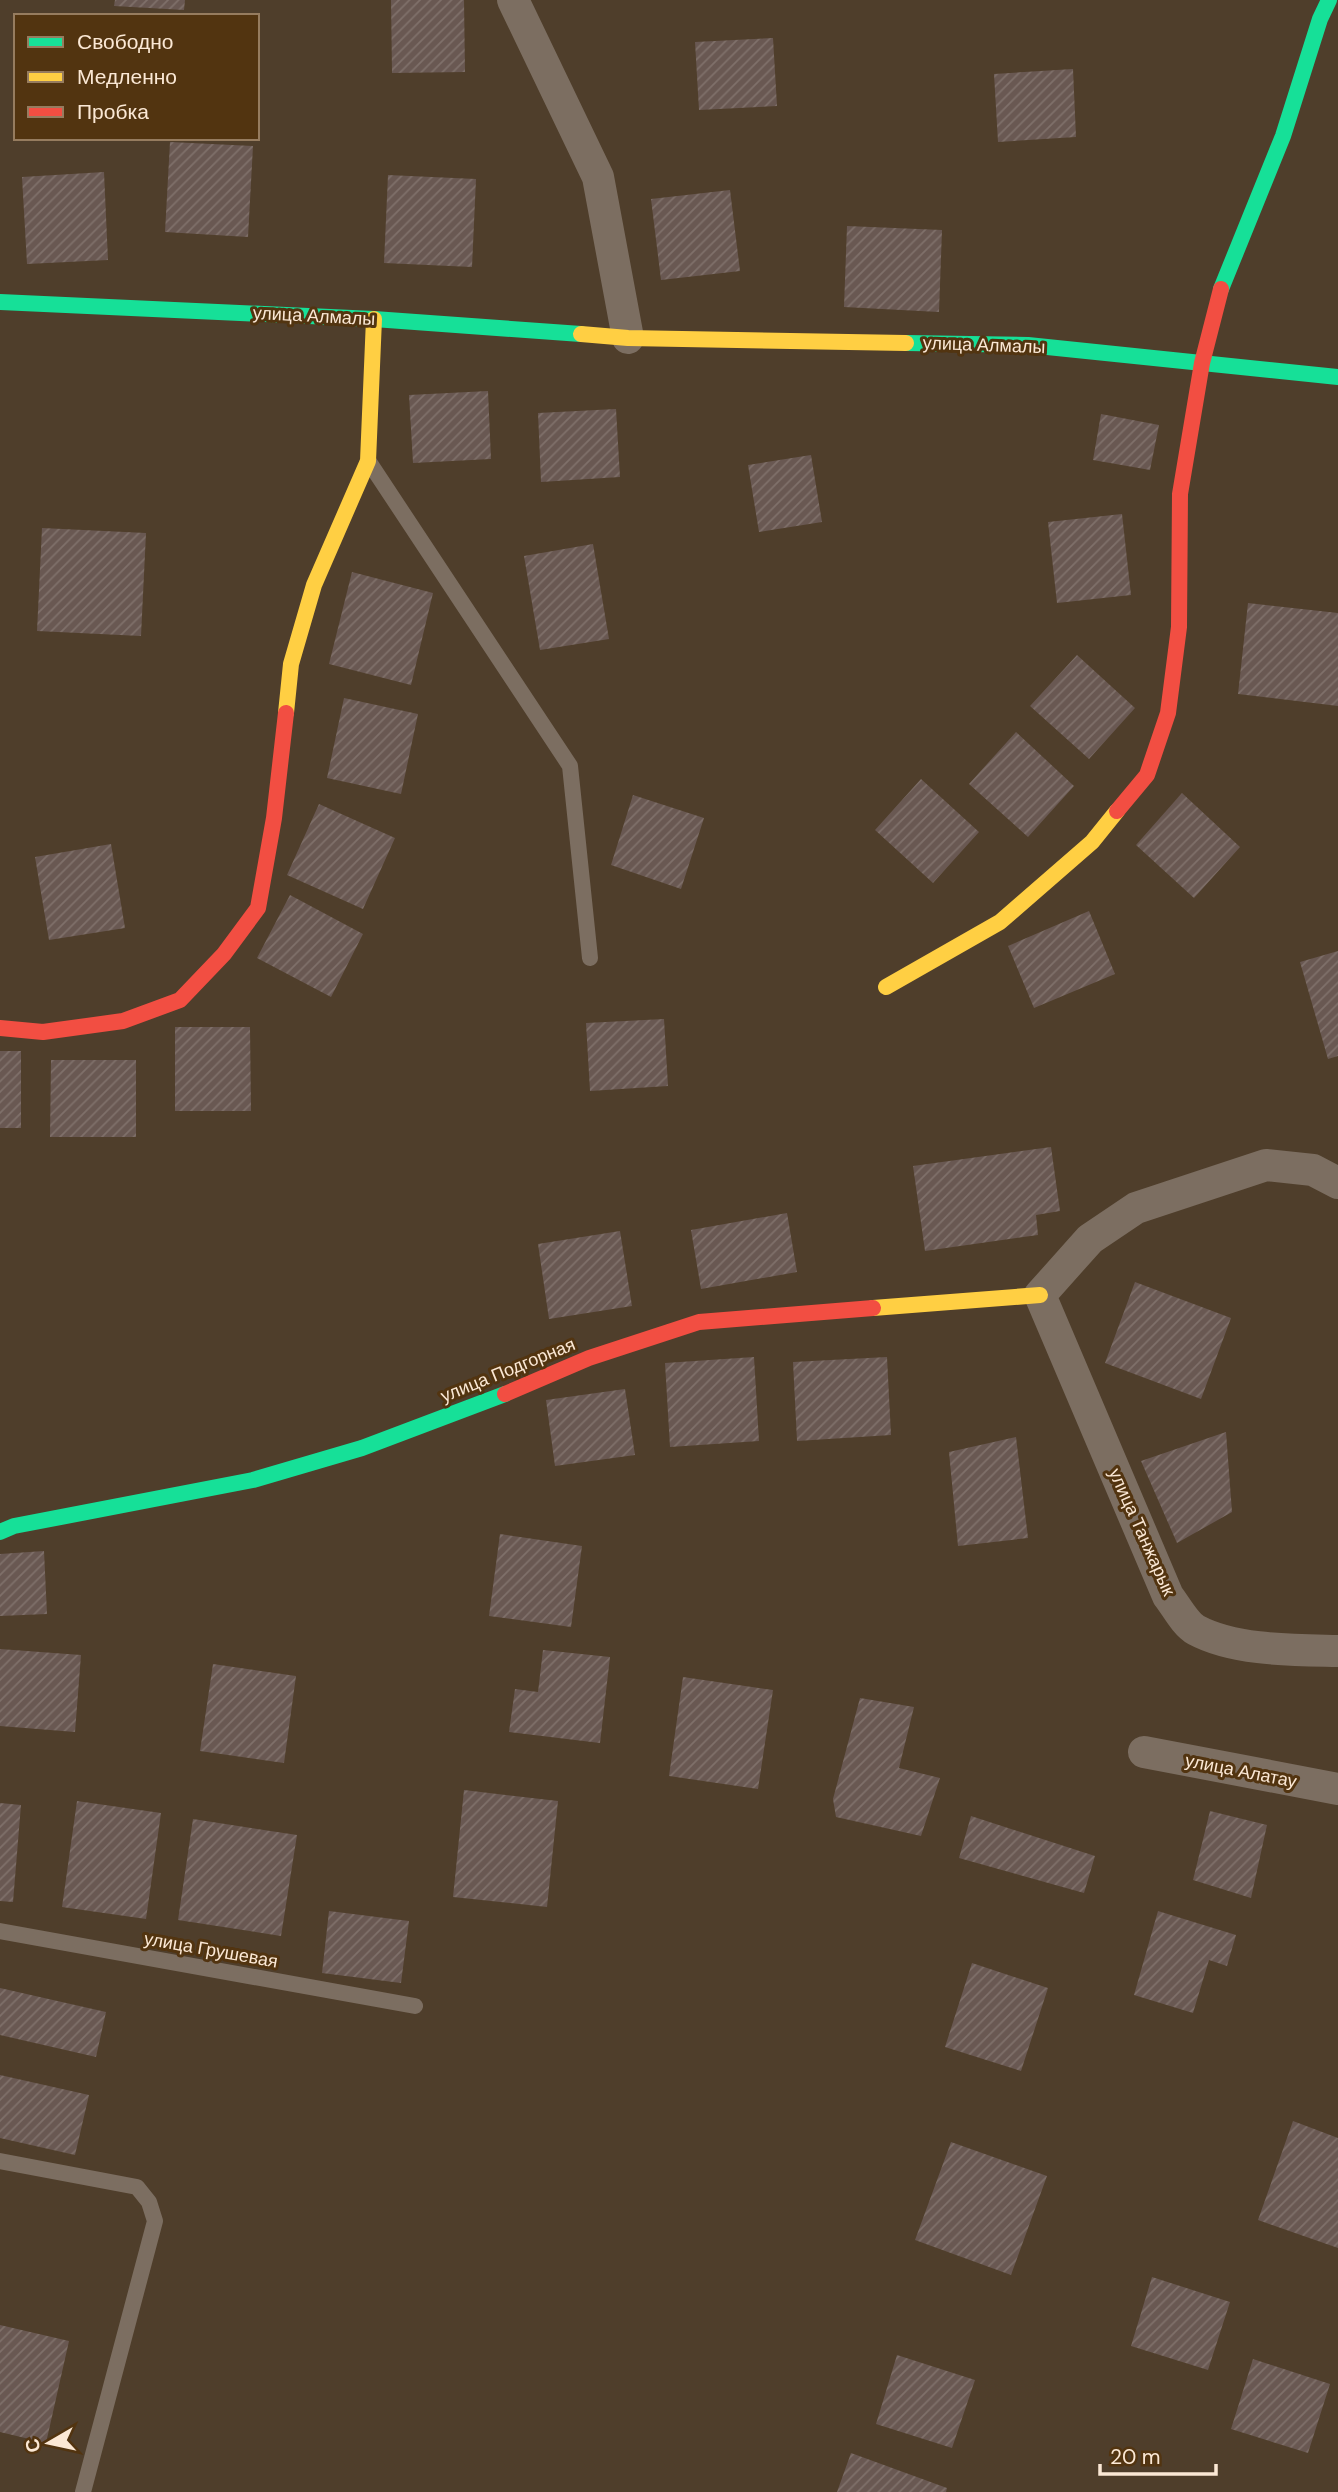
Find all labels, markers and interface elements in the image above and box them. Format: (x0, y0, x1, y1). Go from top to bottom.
legend (14, 14, 259, 140)
text: Свободно (77, 28, 174, 56)
text: Медленно (77, 63, 177, 91)
text: Пробка (77, 98, 149, 126)
street label: улица Алмалы (252, 301, 376, 331)
street label: улица Алмалы (922, 331, 1046, 359)
street label: улица Подгорная (437, 1332, 579, 1408)
street label: улица Танжарык (1103, 1464, 1181, 1600)
street label: улица Алатау (1183, 1748, 1299, 1794)
street label: улица Грушевая (142, 1926, 280, 1974)
north arrow (14, 2408, 84, 2478)
scale bar (1100, 2432, 1216, 2476)
text: С (19, 2437, 46, 2454)
text: 20 m (1110, 2443, 1161, 2471)

